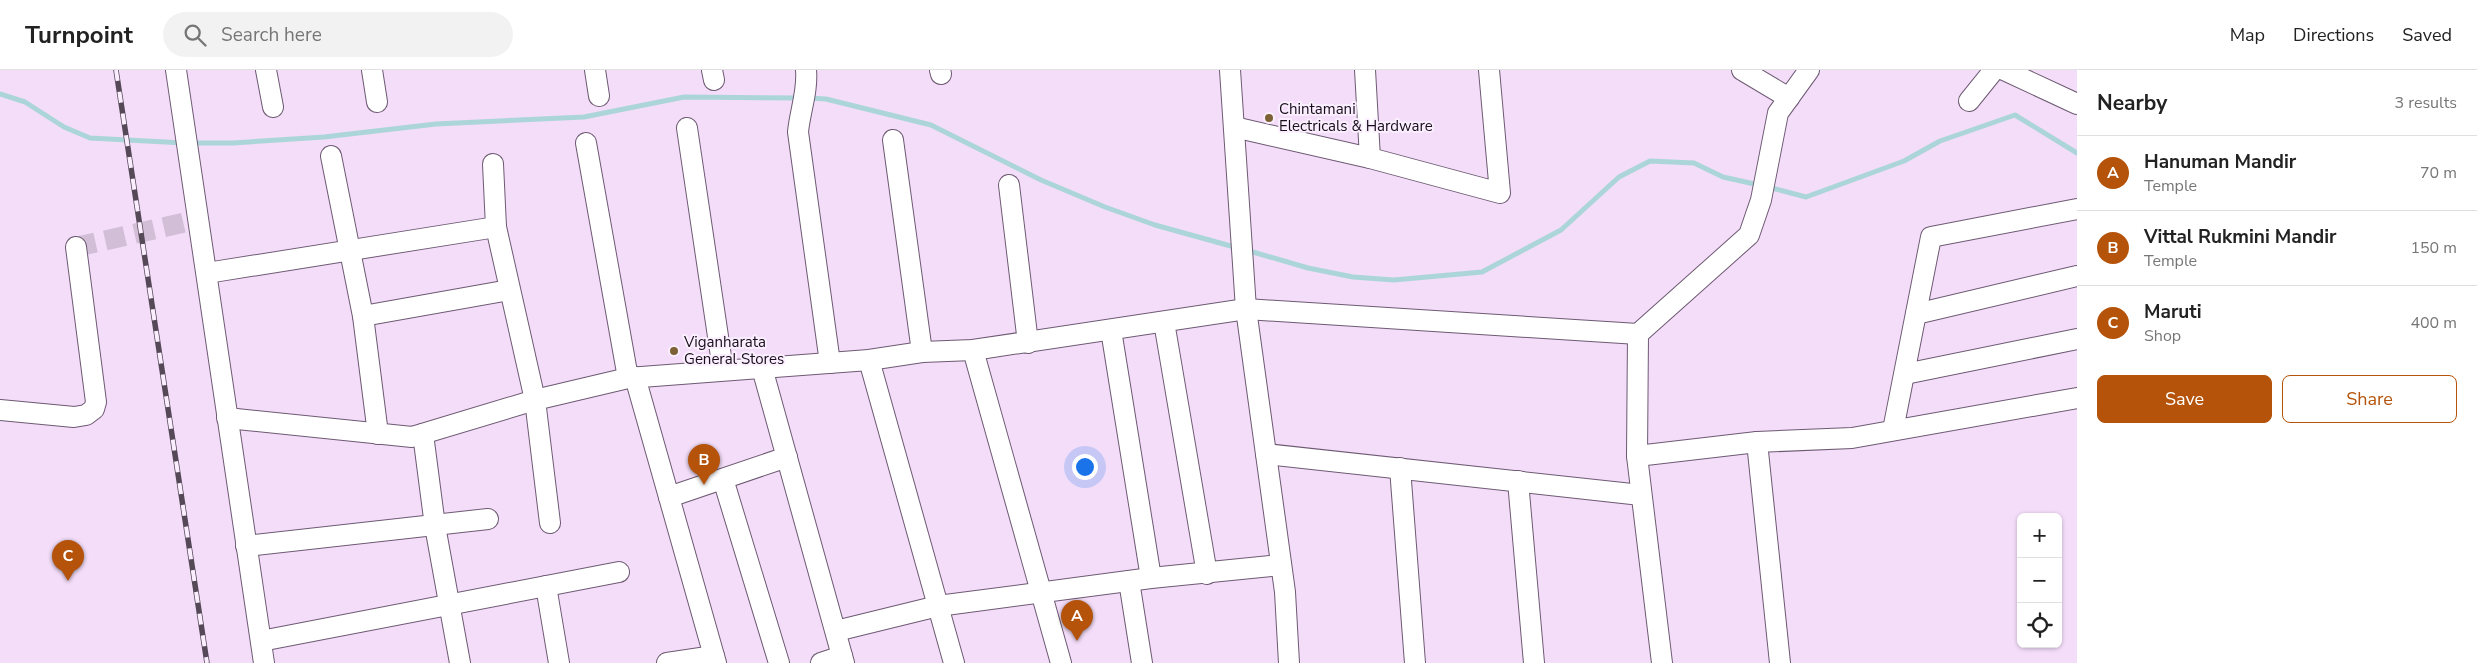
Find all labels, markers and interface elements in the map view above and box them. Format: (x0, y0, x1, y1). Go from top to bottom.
search box (163, 12, 513, 57)
text: Turnpoint (25, 19, 133, 51)
icon: search (181, 21, 209, 49)
text: Search here (221, 22, 322, 48)
text: Map (2230, 23, 2265, 47)
text: Directions (2293, 23, 2374, 47)
text: Saved (2402, 23, 2452, 47)
text: Nearby (2097, 89, 2167, 117)
text: 3 results (2395, 92, 2457, 114)
place label: Chintamani Electricals & Hardware (1279, 99, 1433, 136)
marker: Chintamani Electricals & Hardware (1263, 112, 1275, 124)
text: Hanuman Mandir (2144, 149, 2296, 175)
text: A (2107, 162, 2119, 184)
text: 70 m (2420, 162, 2457, 184)
text: Temple (2144, 175, 2197, 197)
text: Vittal Rukmini Mandir (2144, 224, 2337, 250)
text: B (2107, 237, 2119, 259)
text: 150 m (2410, 237, 2457, 259)
text: Temple (2144, 250, 2197, 272)
text: Maruti (2144, 299, 2201, 325)
text: C (2108, 312, 2118, 334)
text: 400 m (2410, 312, 2457, 334)
text: Shop (2144, 325, 2181, 347)
place label: Viganharata General Stores (683, 332, 784, 369)
marker: Viganharata General Stores (668, 345, 680, 357)
button: Save (2097, 375, 2272, 423)
button: Share (2282, 375, 2457, 423)
pin: B (688, 444, 720, 485)
your location (1072, 454, 1098, 480)
map controls (2017, 513, 2062, 648)
button: + (2017, 513, 2062, 558)
pin: C (52, 540, 84, 581)
button: − (2017, 558, 2062, 603)
pin: A (1061, 600, 1093, 641)
button: locate (2017, 603, 2062, 648)

